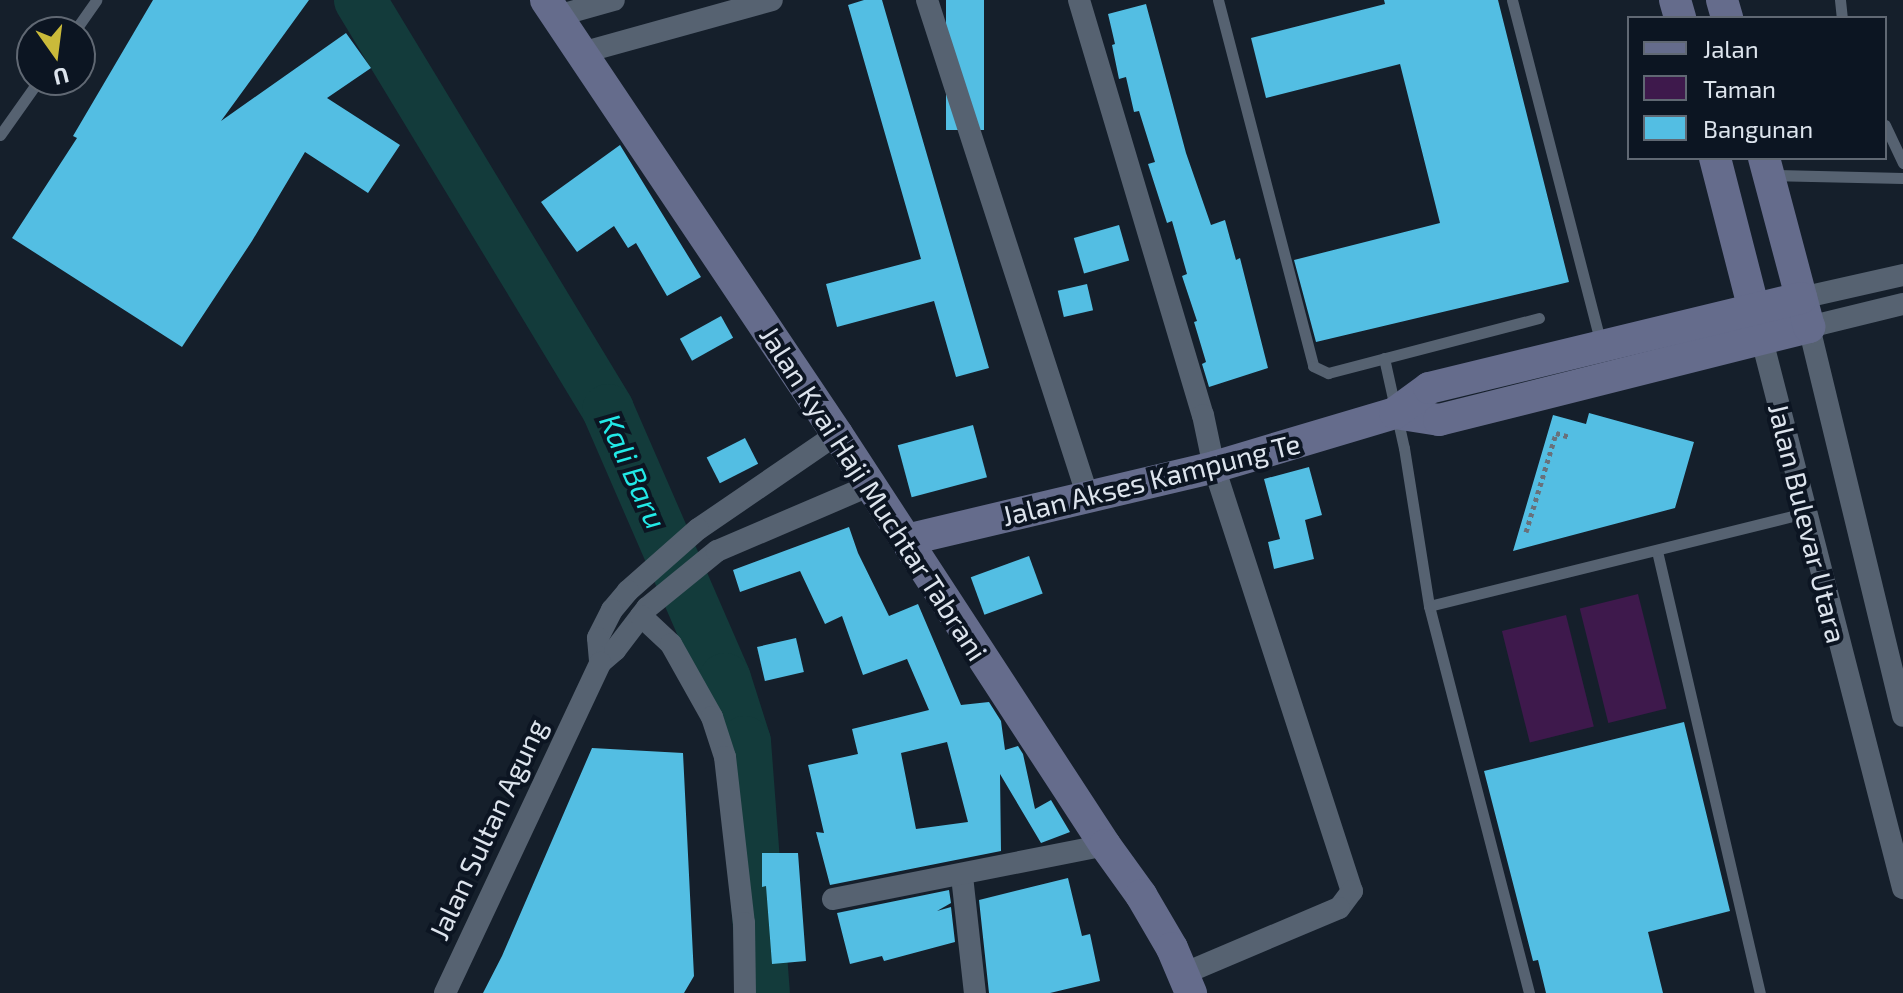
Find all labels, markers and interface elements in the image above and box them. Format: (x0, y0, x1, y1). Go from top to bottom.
north arrow (16, 16, 96, 96)
legend (1627, 16, 1887, 160)
text: Jalan (1703, 34, 1759, 63)
text: U (51, 63, 72, 92)
text: Taman (1703, 74, 1776, 103)
text: Bangunan (1703, 114, 1813, 143)
street label: Jalan Kyai Haji Muchtar Tabrani (753, 319, 995, 667)
street label: Jalan Bulevar Utara (1762, 399, 1854, 647)
water label: Kali Baru (593, 408, 675, 534)
street label: Jalan Akses Kampung Te (998, 426, 1304, 532)
street label: Jalan Sultan Agung (421, 713, 553, 945)

